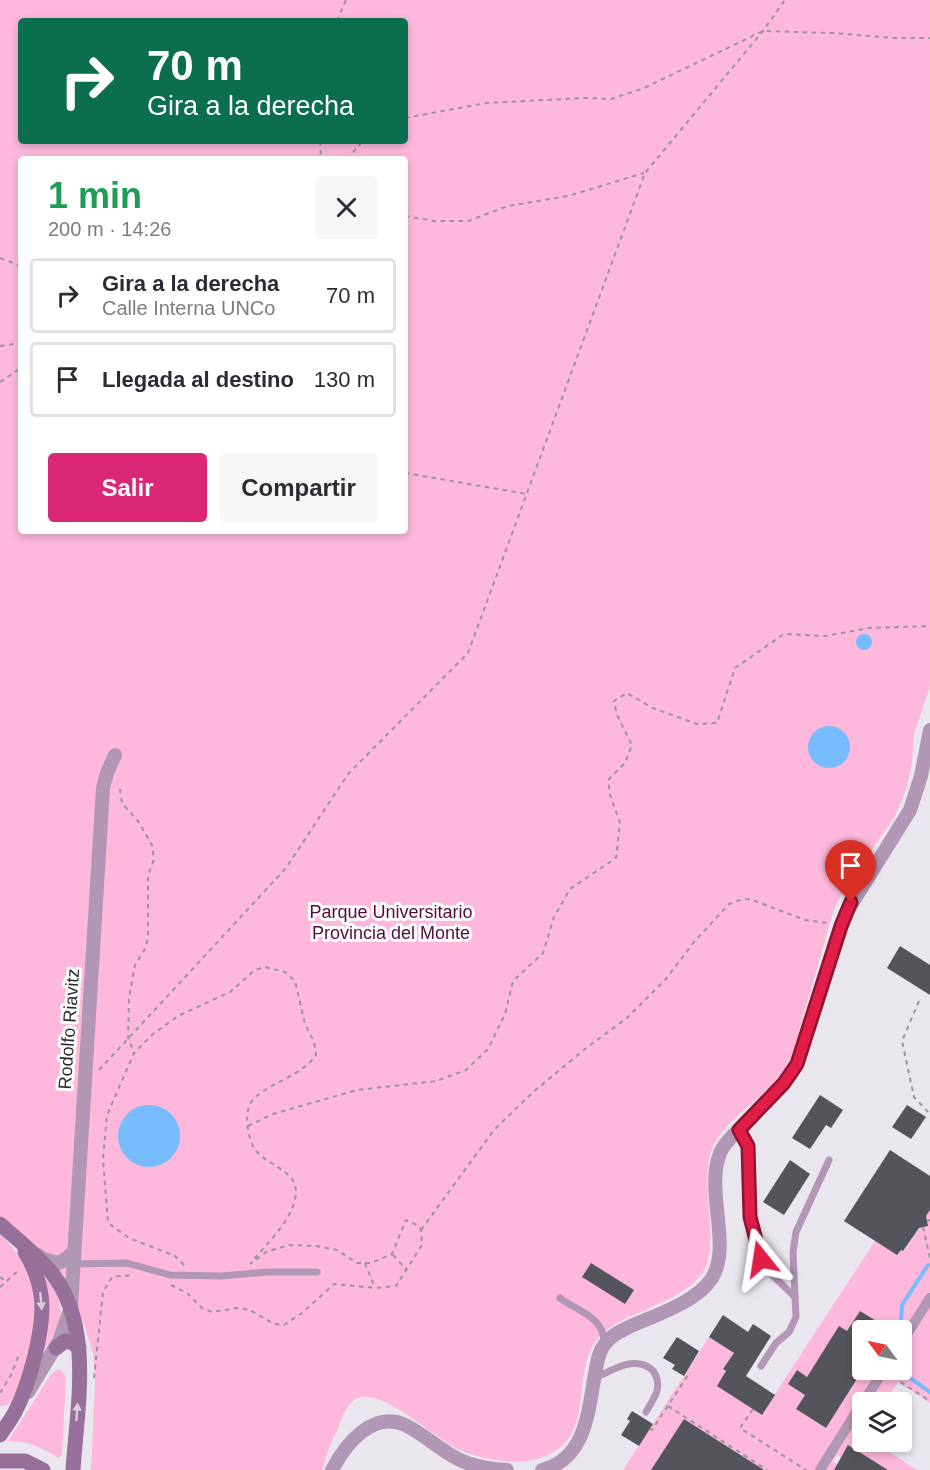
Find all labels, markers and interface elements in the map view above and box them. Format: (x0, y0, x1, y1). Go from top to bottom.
icon: right (48, 42, 126, 120)
text: 70 m (147, 42, 243, 89)
text: Gira a la derecha (147, 91, 354, 121)
text: 1 min (48, 175, 142, 216)
button: close (315, 176, 378, 239)
text: 200 m · 14:26 (48, 218, 171, 240)
text: Gira a la derecha (102, 271, 279, 296)
icon: right (51, 279, 84, 312)
text: 70 m (326, 283, 375, 308)
text: Calle Interna UNCo (102, 297, 275, 319)
icon: arrive (51, 363, 84, 396)
text: Llegada al destino (102, 367, 294, 392)
text: 130 m (314, 367, 375, 392)
button: Salir (48, 453, 207, 522)
button: Compartir (219, 453, 378, 522)
pin (825, 840, 876, 902)
icon: arrive (834, 849, 867, 882)
park label: Parque Universitario Provincia del Monte (309, 902, 473, 943)
street label: Rodolfo Riavitz (55, 968, 83, 1090)
position arrow (729, 1227, 793, 1291)
one-way arrow (36, 1291, 46, 1310)
north arrow (852, 1320, 912, 1380)
map controls (852, 1320, 912, 1452)
button: layers (852, 1392, 912, 1452)
one-way arrow (72, 1402, 81, 1421)

